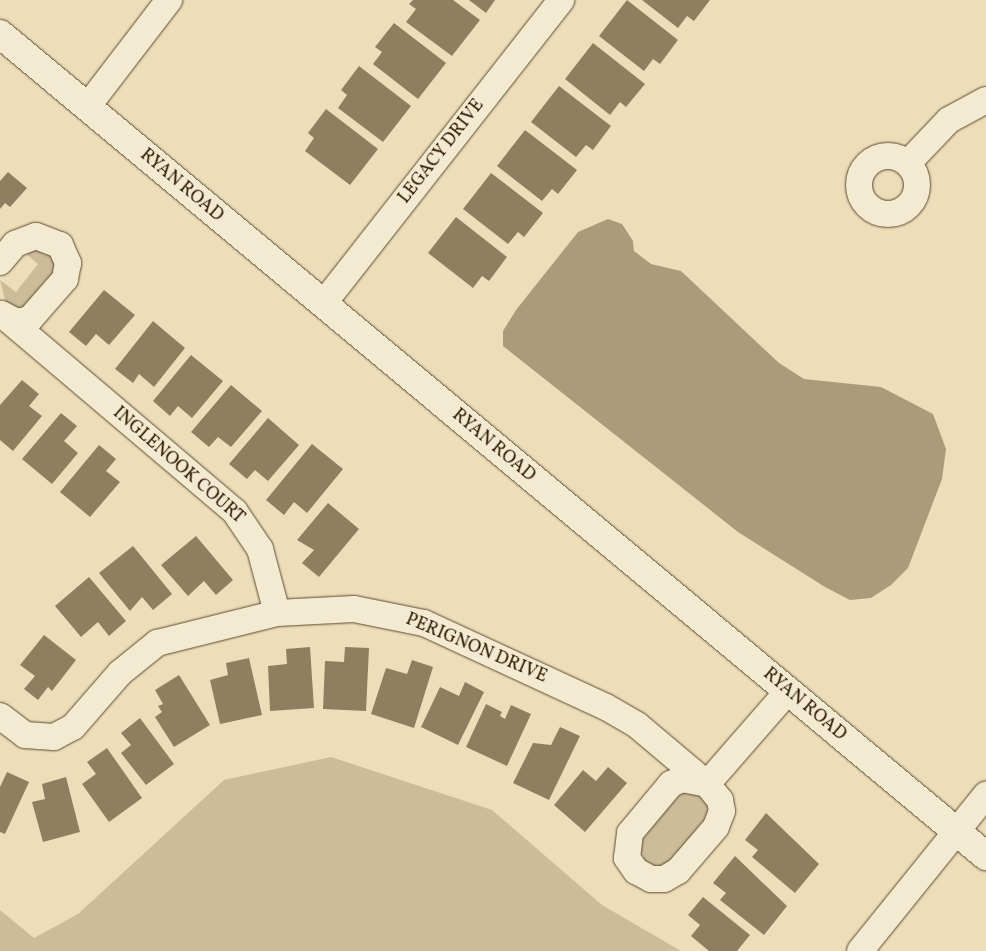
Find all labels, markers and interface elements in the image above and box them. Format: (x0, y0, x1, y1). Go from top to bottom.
street label: LEGACY DRIVE (394, 95, 490, 209)
street label: RYAN ROAD (135, 145, 227, 227)
street label: INGLENOOK COURT (108, 403, 248, 529)
street label: RYAN ROAD (447, 405, 539, 487)
street label: PERIGNON DRIVE (402, 609, 550, 689)
street label: RYAN ROAD (758, 664, 850, 746)

